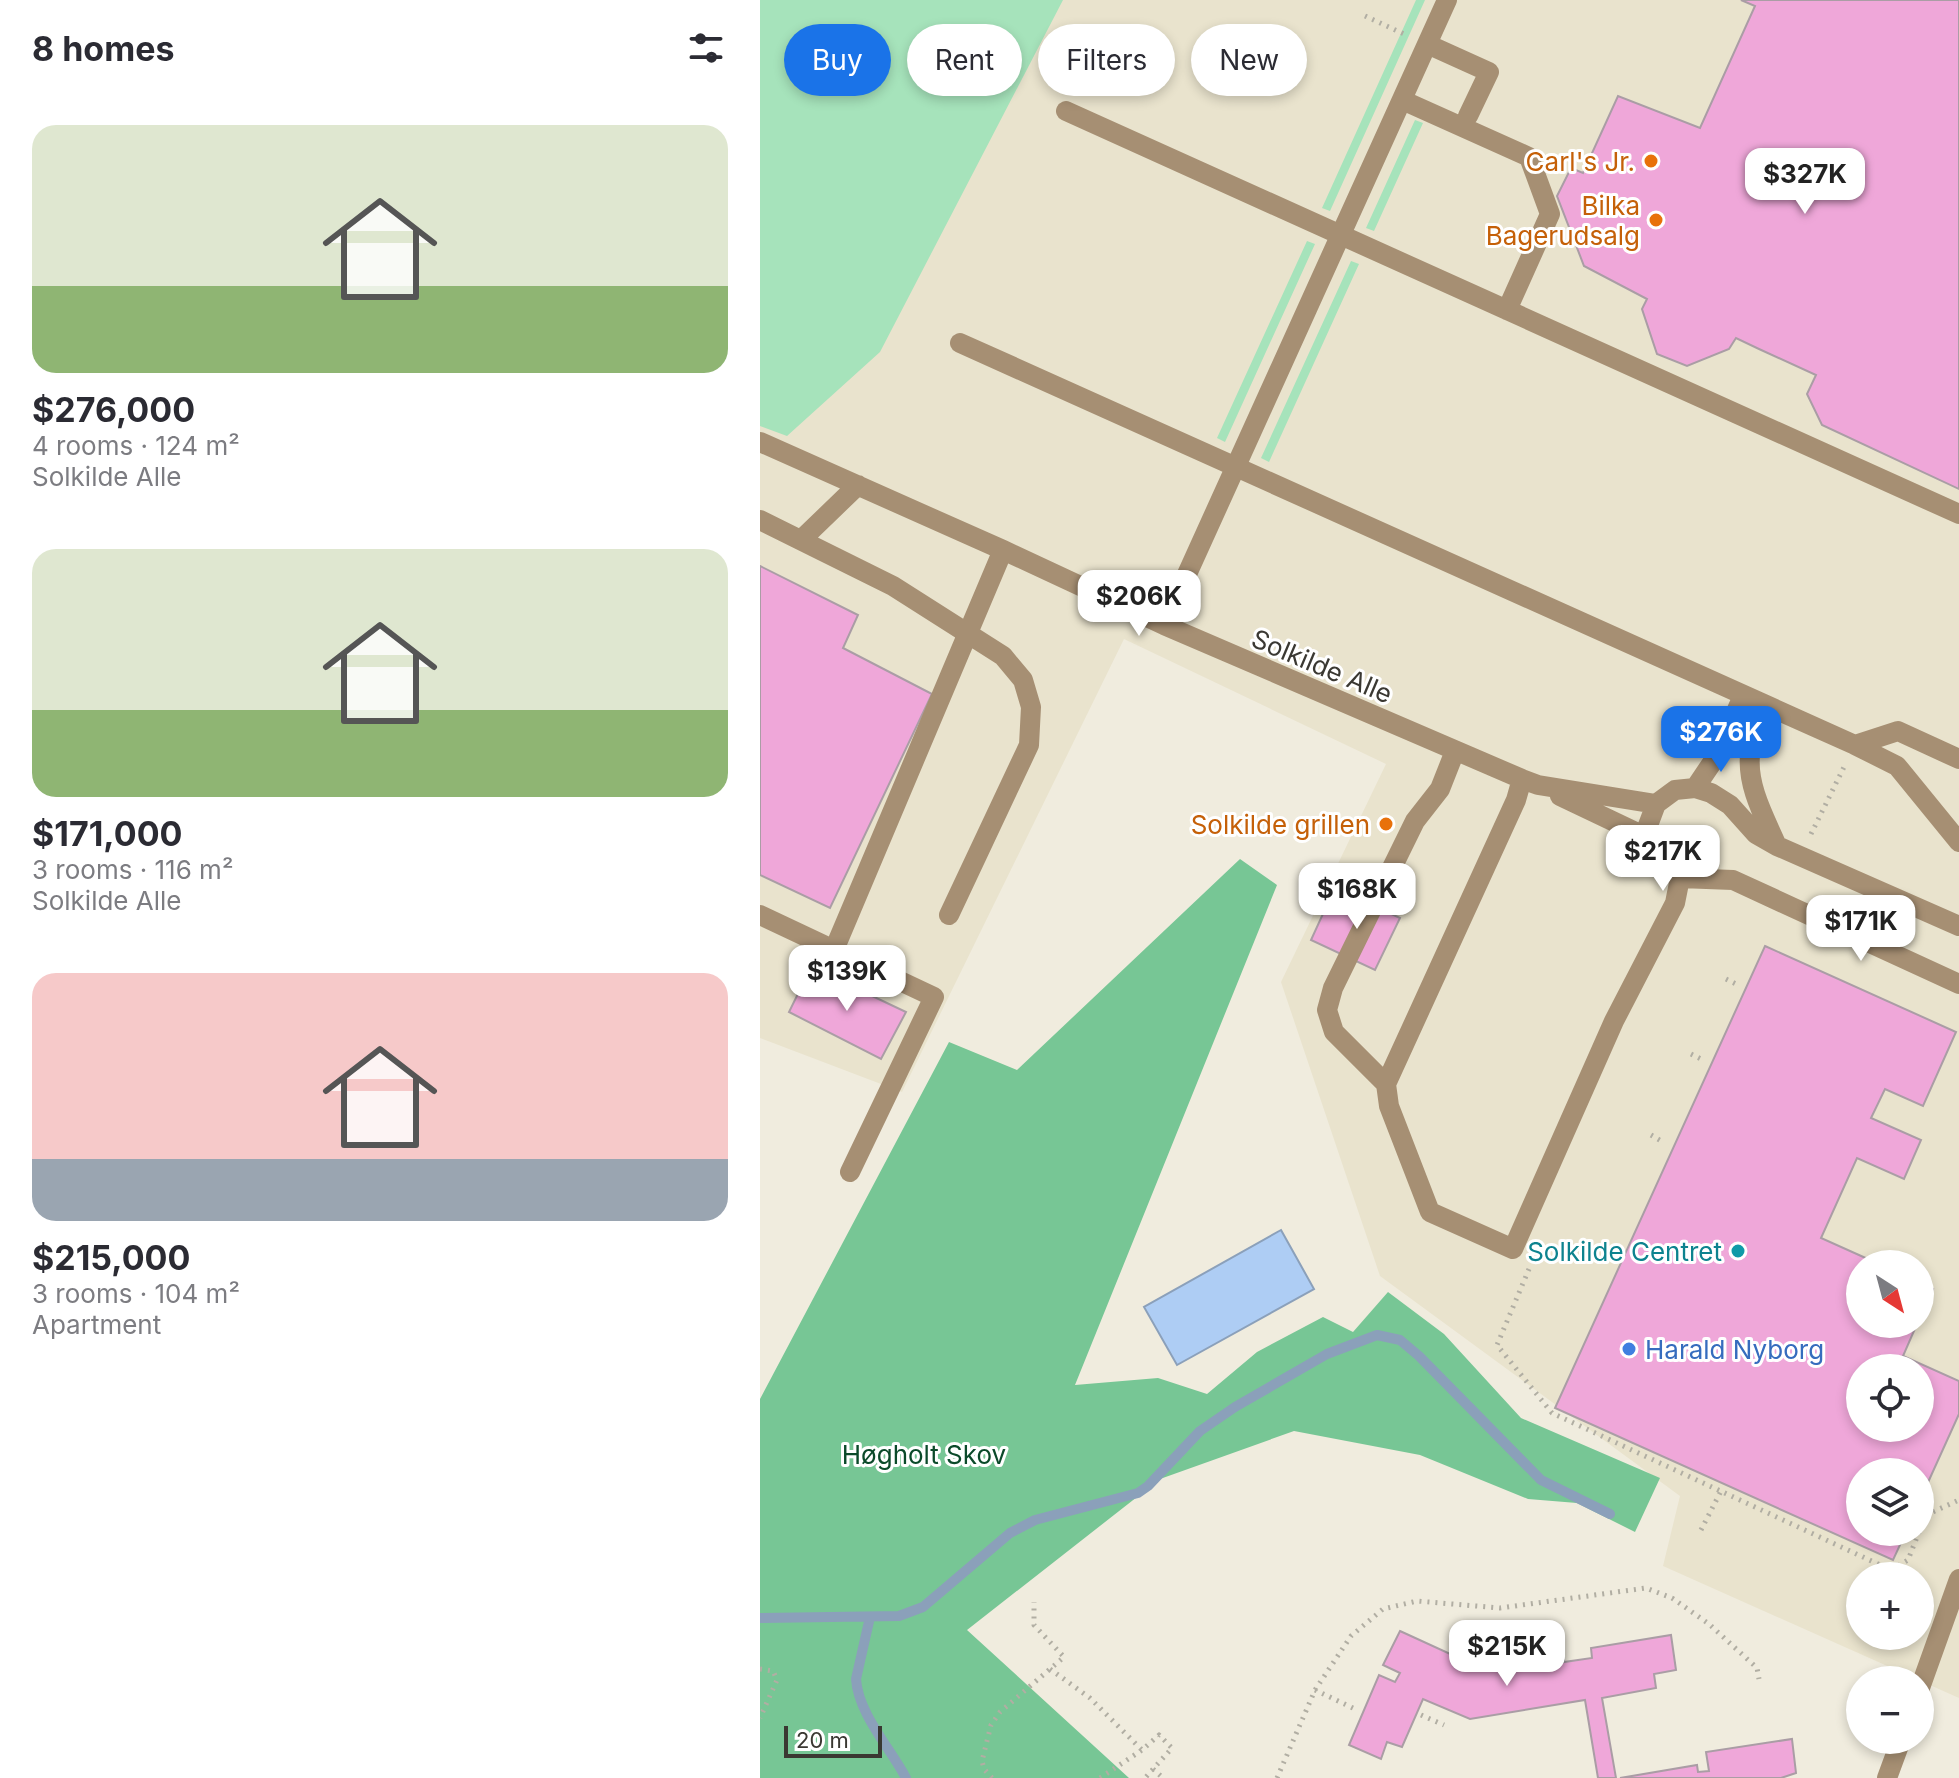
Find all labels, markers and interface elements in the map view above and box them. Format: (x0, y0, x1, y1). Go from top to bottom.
chip: Buy (784, 24, 891, 96)
chip: Rent (907, 24, 1022, 96)
chip: Filters (1038, 24, 1175, 96)
chip: New (1191, 24, 1307, 96)
icon: filters (684, 26, 728, 70)
text: 8 homes (32, 28, 175, 69)
place label: Carl's Jr. (1526, 146, 1635, 177)
pin: $327K (1749, 148, 1861, 216)
marker: Carl's Jr. (1642, 152, 1660, 170)
text: $327K (1763, 158, 1847, 189)
icon: home (308, 177, 452, 321)
place label: Bilka Bagerudsalg (1486, 190, 1640, 251)
marker: Bilka Bagerudsalg (1647, 211, 1665, 229)
text: $276,000 (32, 389, 195, 430)
text: 4 rooms · 124 m² (32, 430, 240, 461)
text: Solkilde Alle (32, 461, 182, 492)
pin: $206K (1083, 570, 1195, 638)
text: $206K (1096, 580, 1182, 611)
icon: home (308, 601, 452, 745)
street label: Solkilde Alle (1247, 623, 1397, 709)
pin: $276K (1665, 706, 1777, 774)
text: $276K (1679, 716, 1763, 747)
place label: Solkilde grillen (1191, 809, 1370, 840)
text: $171,000 (32, 813, 183, 854)
marker: Solkilde grillen (1377, 815, 1395, 833)
pin: $217K (1607, 825, 1719, 893)
text: $217K (1624, 835, 1702, 866)
text: 3 rooms · 116 m² (32, 854, 233, 885)
pin: $168K (1301, 863, 1413, 931)
text: $168K (1317, 873, 1397, 904)
text: Solkilde Alle (32, 885, 182, 916)
pin: $171K (1805, 895, 1917, 963)
text: $171K (1824, 905, 1898, 936)
pin: $139K (791, 945, 903, 1013)
text: $139K (807, 955, 887, 986)
icon: home (308, 1025, 452, 1169)
place label: Solkilde Centret (1527, 1236, 1722, 1267)
text: $215,000 (32, 1237, 190, 1278)
marker: Solkilde Centret (1729, 1242, 1747, 1260)
north arrow (1846, 1250, 1934, 1338)
map controls (1846, 1250, 1934, 1754)
text: 3 rooms · 104 m² (32, 1278, 240, 1309)
text: Apartment (32, 1309, 161, 1340)
place label: Harald Nyborg (1645, 1334, 1824, 1365)
marker: Harald Nyborg (1620, 1340, 1638, 1358)
button: locate (1846, 1354, 1934, 1442)
park label: Høgholt Skov (842, 1439, 1006, 1470)
button: layers (1846, 1458, 1934, 1546)
button: + (1846, 1562, 1934, 1650)
pin: $215K (1451, 1620, 1563, 1688)
text: $215K (1467, 1630, 1547, 1661)
button: − (1846, 1666, 1934, 1754)
scale bar (784, 1722, 882, 1758)
text: 20 m (796, 1727, 849, 1753)

